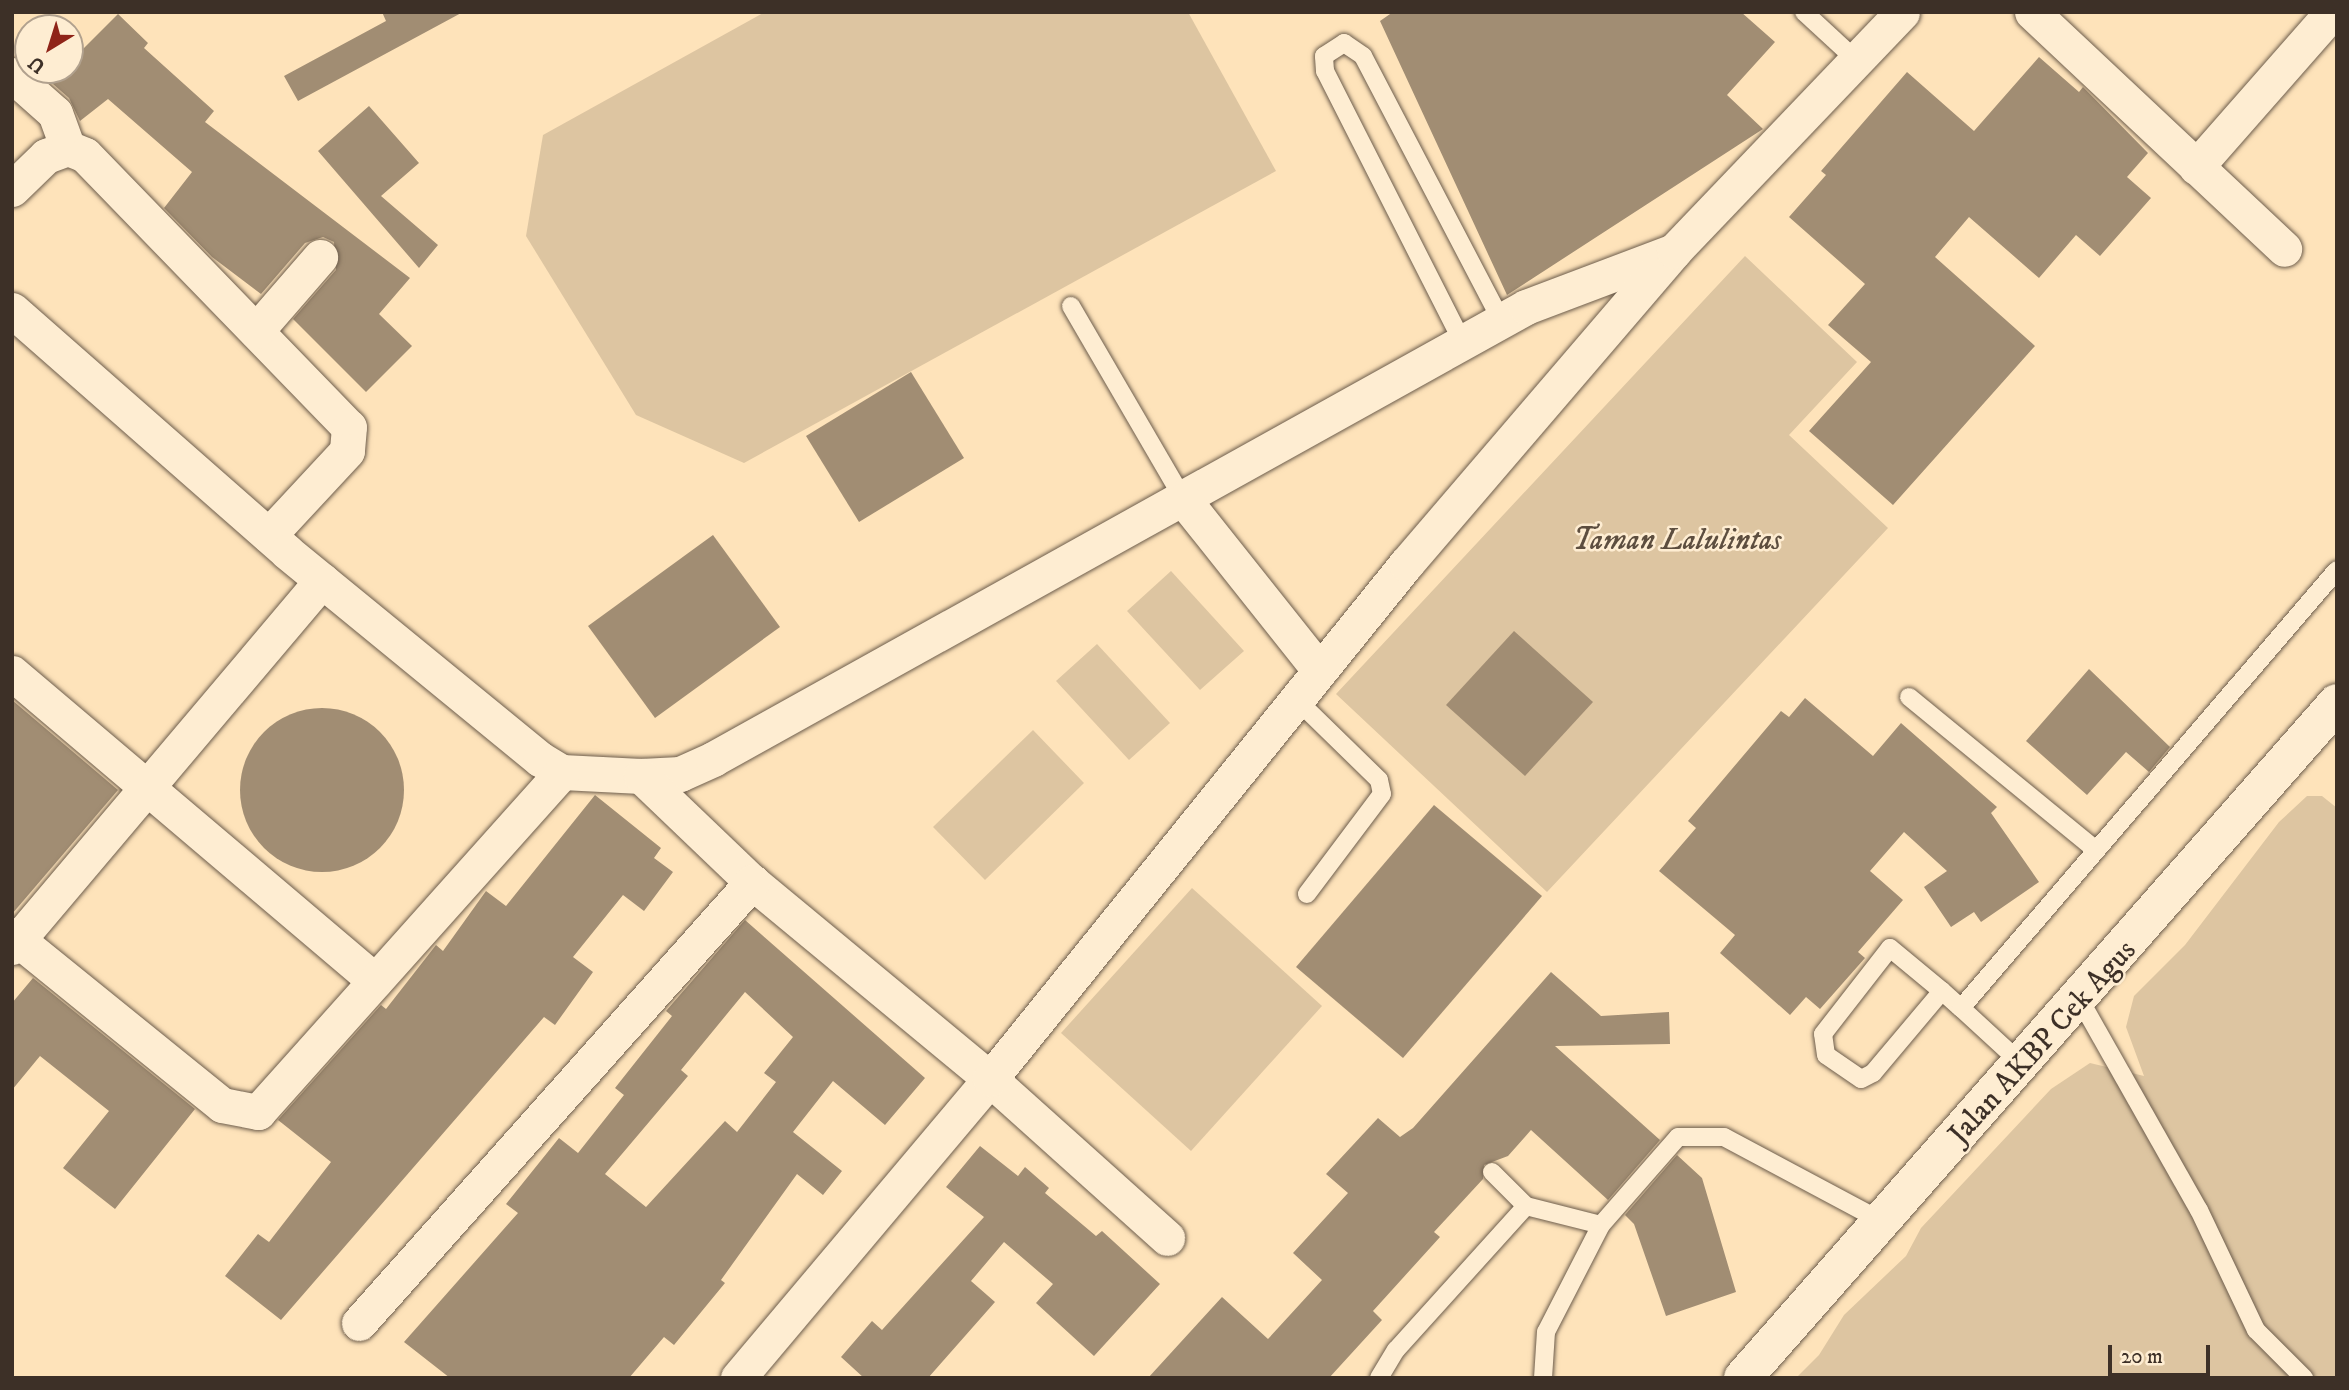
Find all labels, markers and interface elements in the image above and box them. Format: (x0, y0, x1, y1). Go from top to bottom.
north arrow (14, 14, 84, 84)
text: U (24, 51, 50, 78)
park label: Taman Lalulintas (1573, 523, 1781, 559)
street label: Jalan AKBP Cek Agus (1942, 933, 2144, 1153)
scale bar (2111, 1330, 2212, 1374)
text: 20 m (2121, 1344, 2163, 1370)

